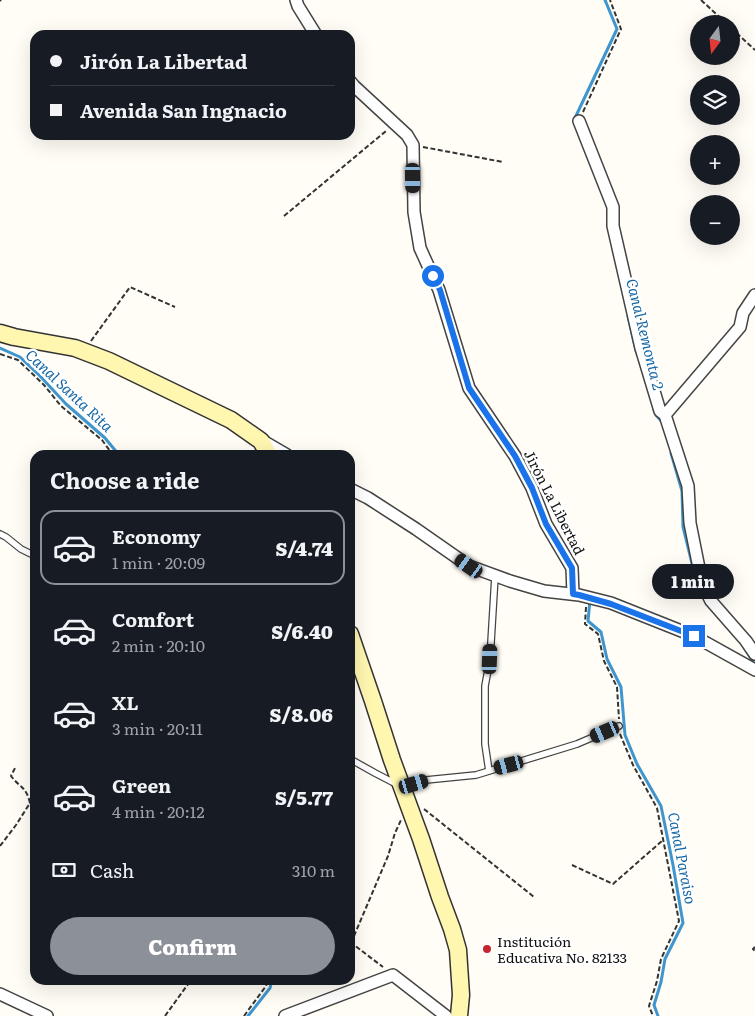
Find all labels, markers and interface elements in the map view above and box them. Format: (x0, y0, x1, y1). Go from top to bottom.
north arrow (690, 15, 740, 65)
map controls (690, 15, 740, 245)
text: Jirón La Libertad (80, 47, 247, 75)
button: layers (690, 75, 740, 125)
text: Avenida San Ingnacio (80, 96, 287, 124)
button: + (690, 135, 740, 185)
car (405, 163, 420, 193)
button: − (690, 195, 740, 245)
route start (422, 265, 444, 287)
water label: Canal Remonta 2 (621, 276, 671, 392)
water label: Canal Santa Rita (21, 343, 119, 437)
street label: Jirón La Libertad (520, 446, 590, 558)
text: Choose a ride (50, 463, 199, 496)
text: Economy (112, 522, 201, 550)
icon: car (52, 525, 97, 570)
text: S/4.74 (275, 534, 333, 562)
text: 1 min · 20:09 (112, 550, 205, 574)
car (452, 551, 485, 581)
callout: 1 min (653, 564, 735, 598)
text: 1 min (671, 569, 715, 593)
text: Comfort (112, 605, 194, 633)
icon: car (52, 608, 97, 653)
text: S/6.40 (271, 617, 333, 645)
route end (683, 625, 705, 647)
text: 2 min · 20:10 (112, 633, 205, 657)
car (481, 644, 498, 674)
text: XL (112, 688, 139, 716)
icon: car (52, 691, 97, 736)
text: S/8.06 (270, 700, 333, 728)
text: 3 min · 20:11 (112, 716, 203, 740)
car (588, 719, 621, 745)
car (492, 754, 525, 776)
text: Green (112, 771, 171, 799)
car (397, 773, 430, 795)
icon: car (52, 774, 97, 819)
text: S/5.77 (275, 783, 333, 811)
text: 4 min · 20:12 (112, 799, 205, 823)
water label: Canal Paraiso (663, 810, 703, 906)
icon: cash (50, 856, 78, 884)
text: Cash (90, 856, 134, 884)
text: 310 m (292, 858, 335, 882)
button: Confirm (50, 917, 335, 975)
place label: Institución Educativa No. 82133 (497, 931, 627, 967)
marker: Institución Educativa No. 82133 (481, 943, 493, 955)

